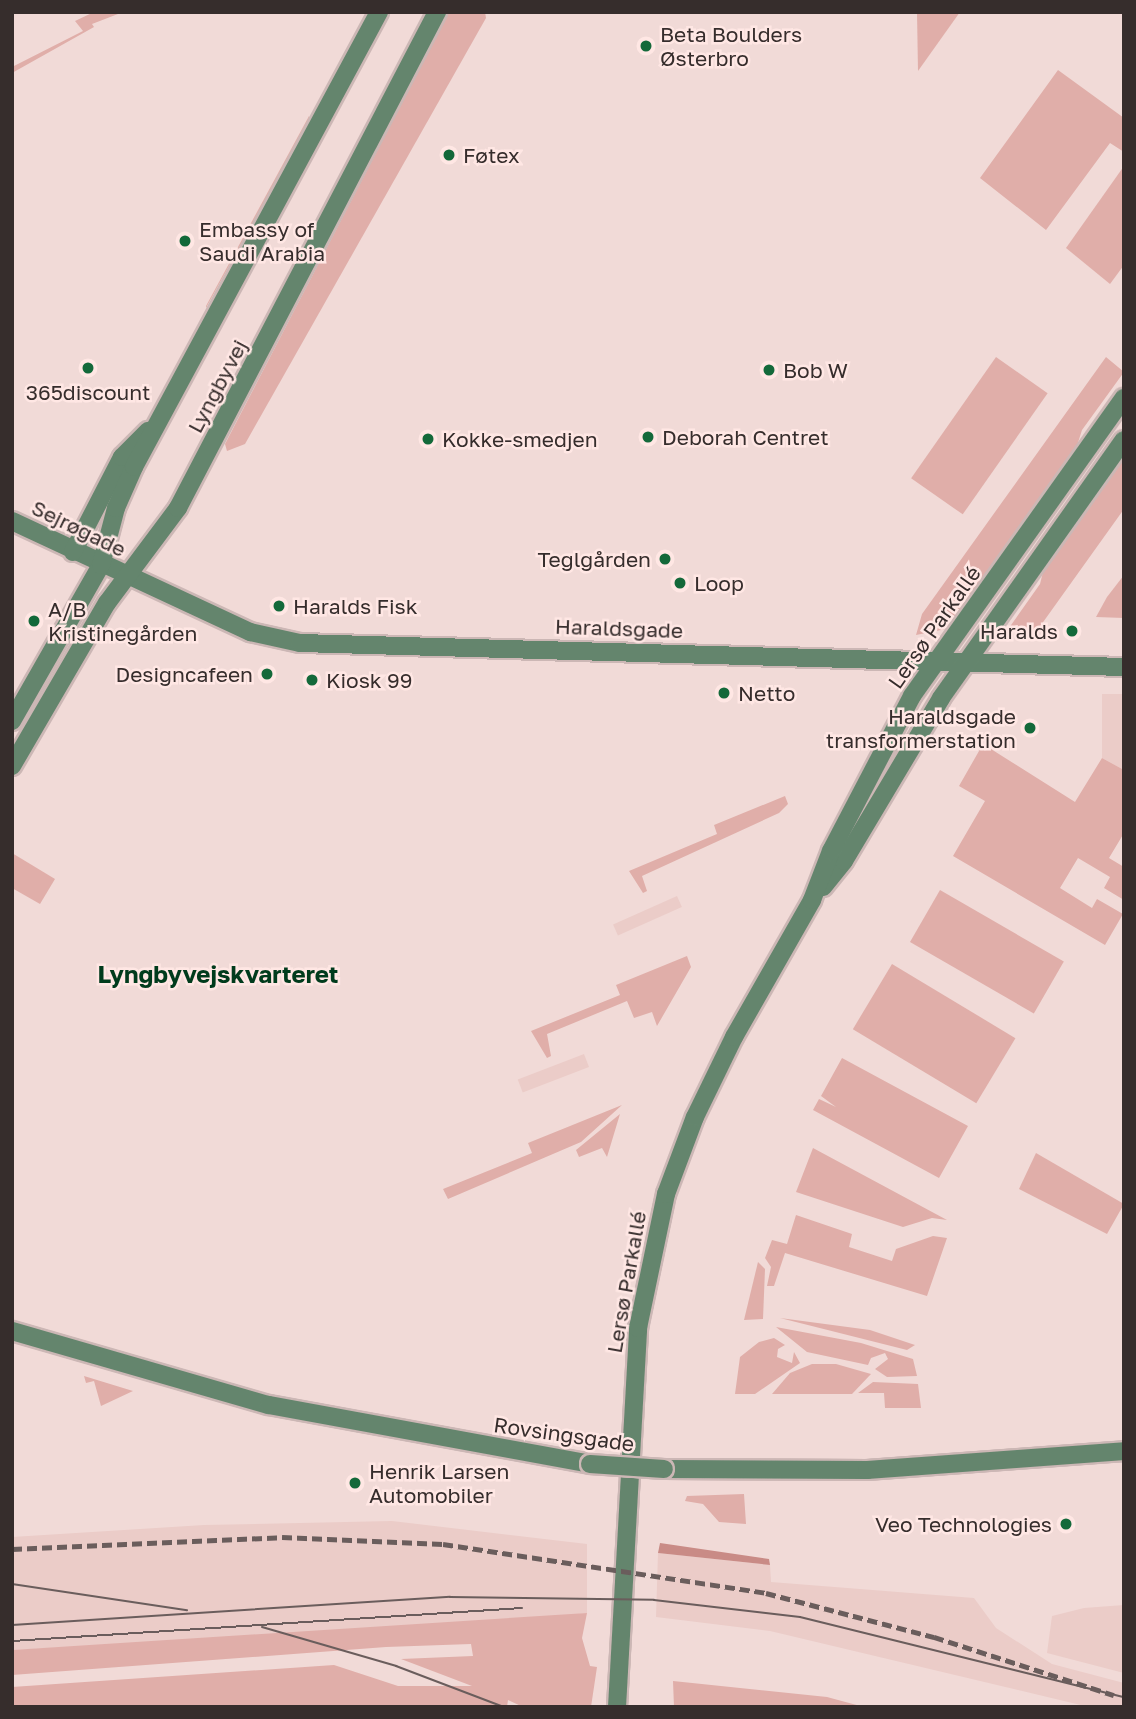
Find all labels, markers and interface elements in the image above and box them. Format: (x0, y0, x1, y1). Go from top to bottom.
place label: Beta Boulders Østerbro (660, 21, 802, 71)
marker: Beta Boulders Østerbro (638, 38, 654, 54)
place label: Føtex (463, 142, 520, 168)
marker: Føtex (441, 147, 457, 163)
place label: Embassy of Saudi Arabia (199, 216, 325, 266)
marker: Embassy of Saudi Arabia (177, 233, 193, 249)
street label: Lyngbyvej (182, 335, 252, 437)
place label: Bob W (783, 357, 848, 383)
marker: 365discount (80, 360, 96, 376)
marker: Bob W (761, 362, 777, 378)
place label: 365discount (26, 379, 150, 405)
place label: Deborah Centret (662, 424, 829, 450)
place label: Kokke-smedjen (442, 426, 598, 452)
marker: Deborah Centret (640, 429, 656, 445)
marker: Kokke-smedjen (420, 431, 436, 447)
street label: Sejrøgade (28, 494, 130, 562)
place label: Teglgården (537, 546, 651, 572)
marker: Teglgården (657, 551, 673, 567)
street label: Lersø Parkallé (882, 561, 986, 693)
place label: Loop (694, 570, 744, 596)
marker: Loop (672, 575, 688, 591)
place label: Haralds Fisk (293, 593, 418, 619)
place label: A/B Kristinegården (48, 596, 197, 646)
marker: Haralds Fisk (271, 598, 287, 614)
marker: A/B Kristinegården (26, 613, 42, 629)
street label: Haraldsgade (555, 613, 683, 643)
place label: Haralds (980, 618, 1058, 644)
marker: Haralds (1064, 623, 1080, 639)
place label: Designcafeen (115, 661, 253, 687)
marker: Designcafeen (259, 666, 275, 682)
place label: Kiosk 99 (326, 667, 412, 693)
marker: Kiosk 99 (304, 672, 320, 688)
place label: Netto (738, 680, 795, 706)
marker: Netto (716, 685, 732, 701)
place label: Haraldsgade transformerstation (826, 703, 1016, 753)
marker: Haraldsgade transformerstation (1022, 720, 1038, 736)
district label: Lyngbyvejskvarteret (98, 960, 338, 988)
street label: Lersø Parkallé (601, 1209, 651, 1355)
street label: Rovsingsgade (492, 1412, 636, 1456)
place label: Henrik Larsen Automobiler (369, 1458, 509, 1508)
marker: Henrik Larsen Automobiler (347, 1475, 363, 1491)
place label: Veo Technologies (875, 1511, 1052, 1537)
marker: Veo Technologies (1058, 1516, 1074, 1532)

